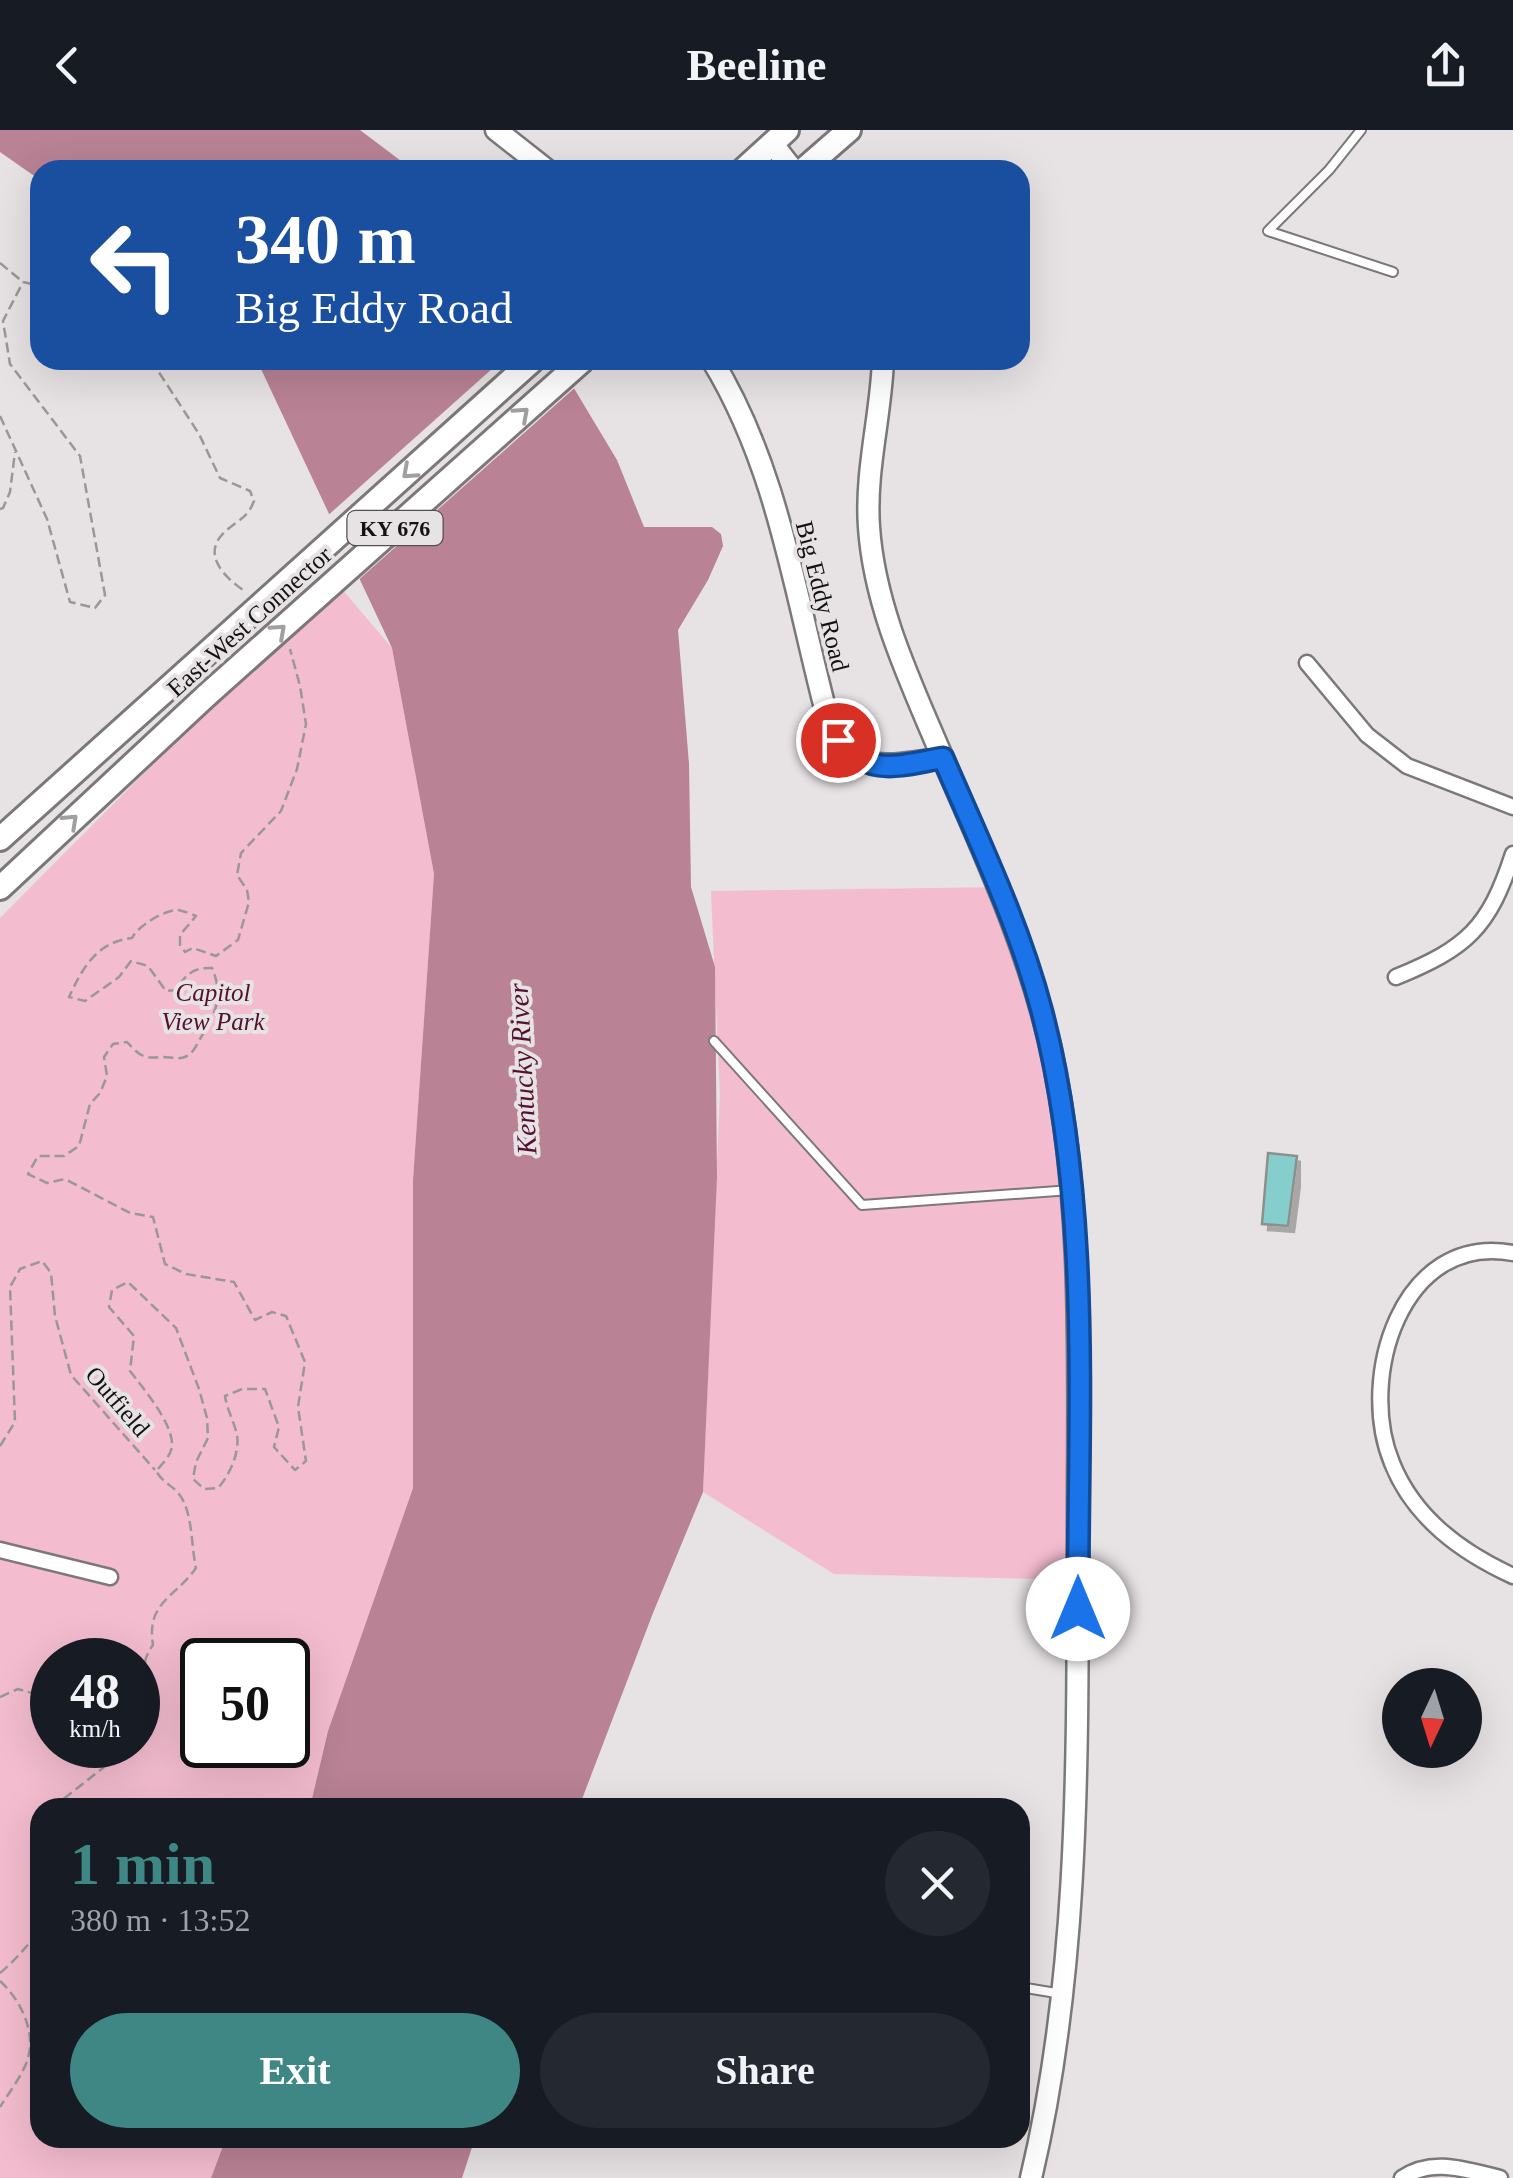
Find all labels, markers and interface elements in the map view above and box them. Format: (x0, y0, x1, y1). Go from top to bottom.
icon: back (40, 38, 95, 93)
icon: share (1418, 38, 1473, 93)
text: Beeline (687, 40, 826, 90)
icon: left (70, 200, 200, 330)
text: 340 m (235, 201, 416, 278)
text: Big Eddy Road (235, 283, 513, 333)
one-way arrow (510, 408, 529, 426)
one-way arrow (402, 460, 421, 478)
road number: KY 676 (348, 511, 442, 545)
street label: Big Eddy Road (791, 518, 854, 675)
street label: East-West Connector (162, 540, 337, 702)
one-way arrow (268, 624, 286, 642)
pin (796, 698, 881, 783)
icon: arrive (811, 713, 866, 768)
one-way arrow (60, 815, 78, 833)
park label: Capitol View Park (162, 979, 265, 1035)
water label: Kentucky River (503, 982, 543, 1157)
street label: Outfield (80, 1361, 155, 1442)
position arrow (1026, 1557, 1130, 1661)
speed limit sign: 50 (180, 1638, 310, 1768)
text: 48 (70, 1663, 120, 1719)
north arrow (1382, 1668, 1482, 1768)
map controls (1382, 1668, 1482, 1768)
text: km/h (69, 1715, 121, 1742)
text: 1 min (70, 1831, 215, 1897)
button: close (885, 1831, 990, 1936)
text: 380 m · 13:52 (70, 1902, 250, 1938)
button: Exit (70, 2013, 520, 2128)
button: Share (540, 2013, 990, 2128)

